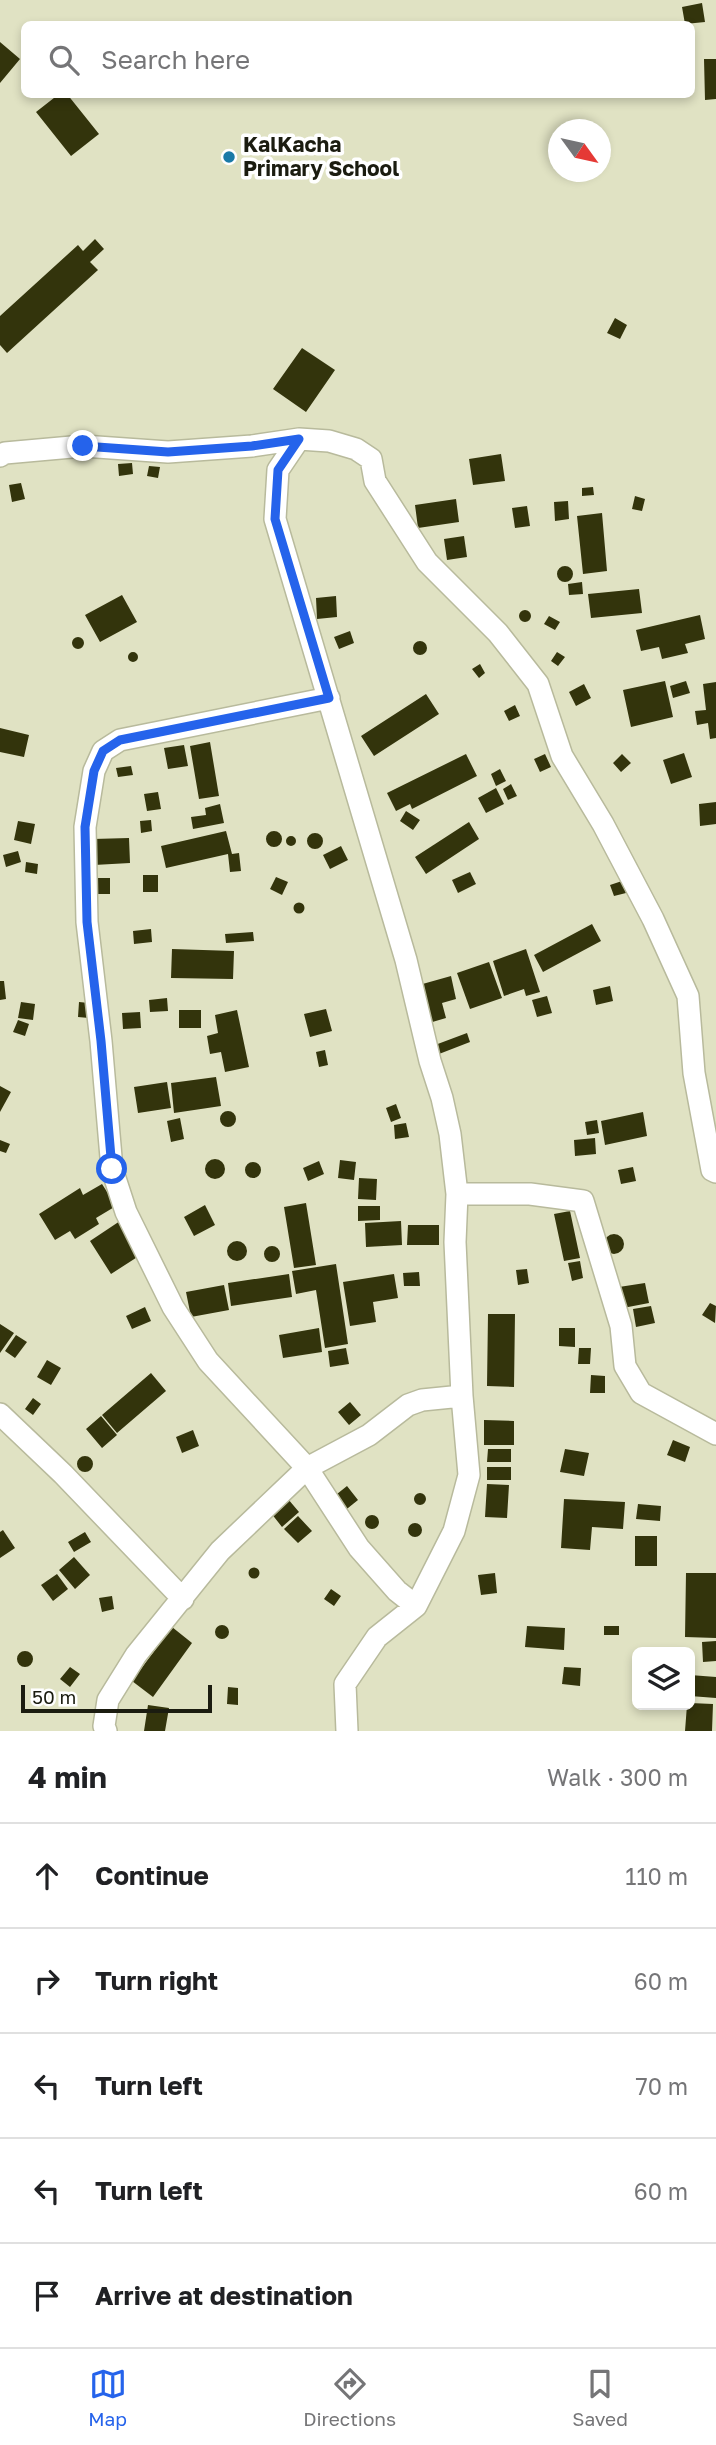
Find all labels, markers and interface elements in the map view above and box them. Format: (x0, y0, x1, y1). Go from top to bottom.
search box (21, 21, 695, 98)
icon: search (45, 41, 83, 79)
text: Search here (101, 44, 250, 75)
north arrow (548, 119, 611, 182)
place label: KalKacha Primary School (243, 131, 399, 181)
marker: KalKacha Primary School (221, 149, 237, 165)
route end (67, 430, 98, 461)
route start (96, 1153, 127, 1184)
map controls (632, 1647, 695, 1710)
button: layers (632, 1647, 695, 1710)
scale bar (21, 1682, 212, 1714)
text: 50 m (32, 1685, 76, 1708)
text: 4 min (28, 1759, 107, 1795)
text: Walk · 300 m (547, 1763, 688, 1791)
icon: ahead (28, 1857, 66, 1895)
text: Continue (95, 1860, 209, 1891)
text: 110 m (625, 1862, 688, 1890)
icon: right (28, 1962, 66, 2000)
text: Turn right (95, 1965, 218, 1996)
text: 60 m (634, 1967, 688, 1995)
icon: left (28, 2067, 66, 2105)
text: Turn left (95, 2070, 203, 2101)
text: 70 m (635, 2072, 688, 2100)
icon: left (28, 2172, 66, 2210)
text: Turn left (95, 2175, 203, 2206)
text: 60 m (634, 2177, 688, 2205)
icon: arrive (28, 2277, 66, 2315)
text: Arrive at destination (95, 2280, 353, 2311)
tab: Map (88, 2365, 127, 2430)
tab: Directions (303, 2365, 396, 2430)
tab: Saved (572, 2365, 628, 2430)

